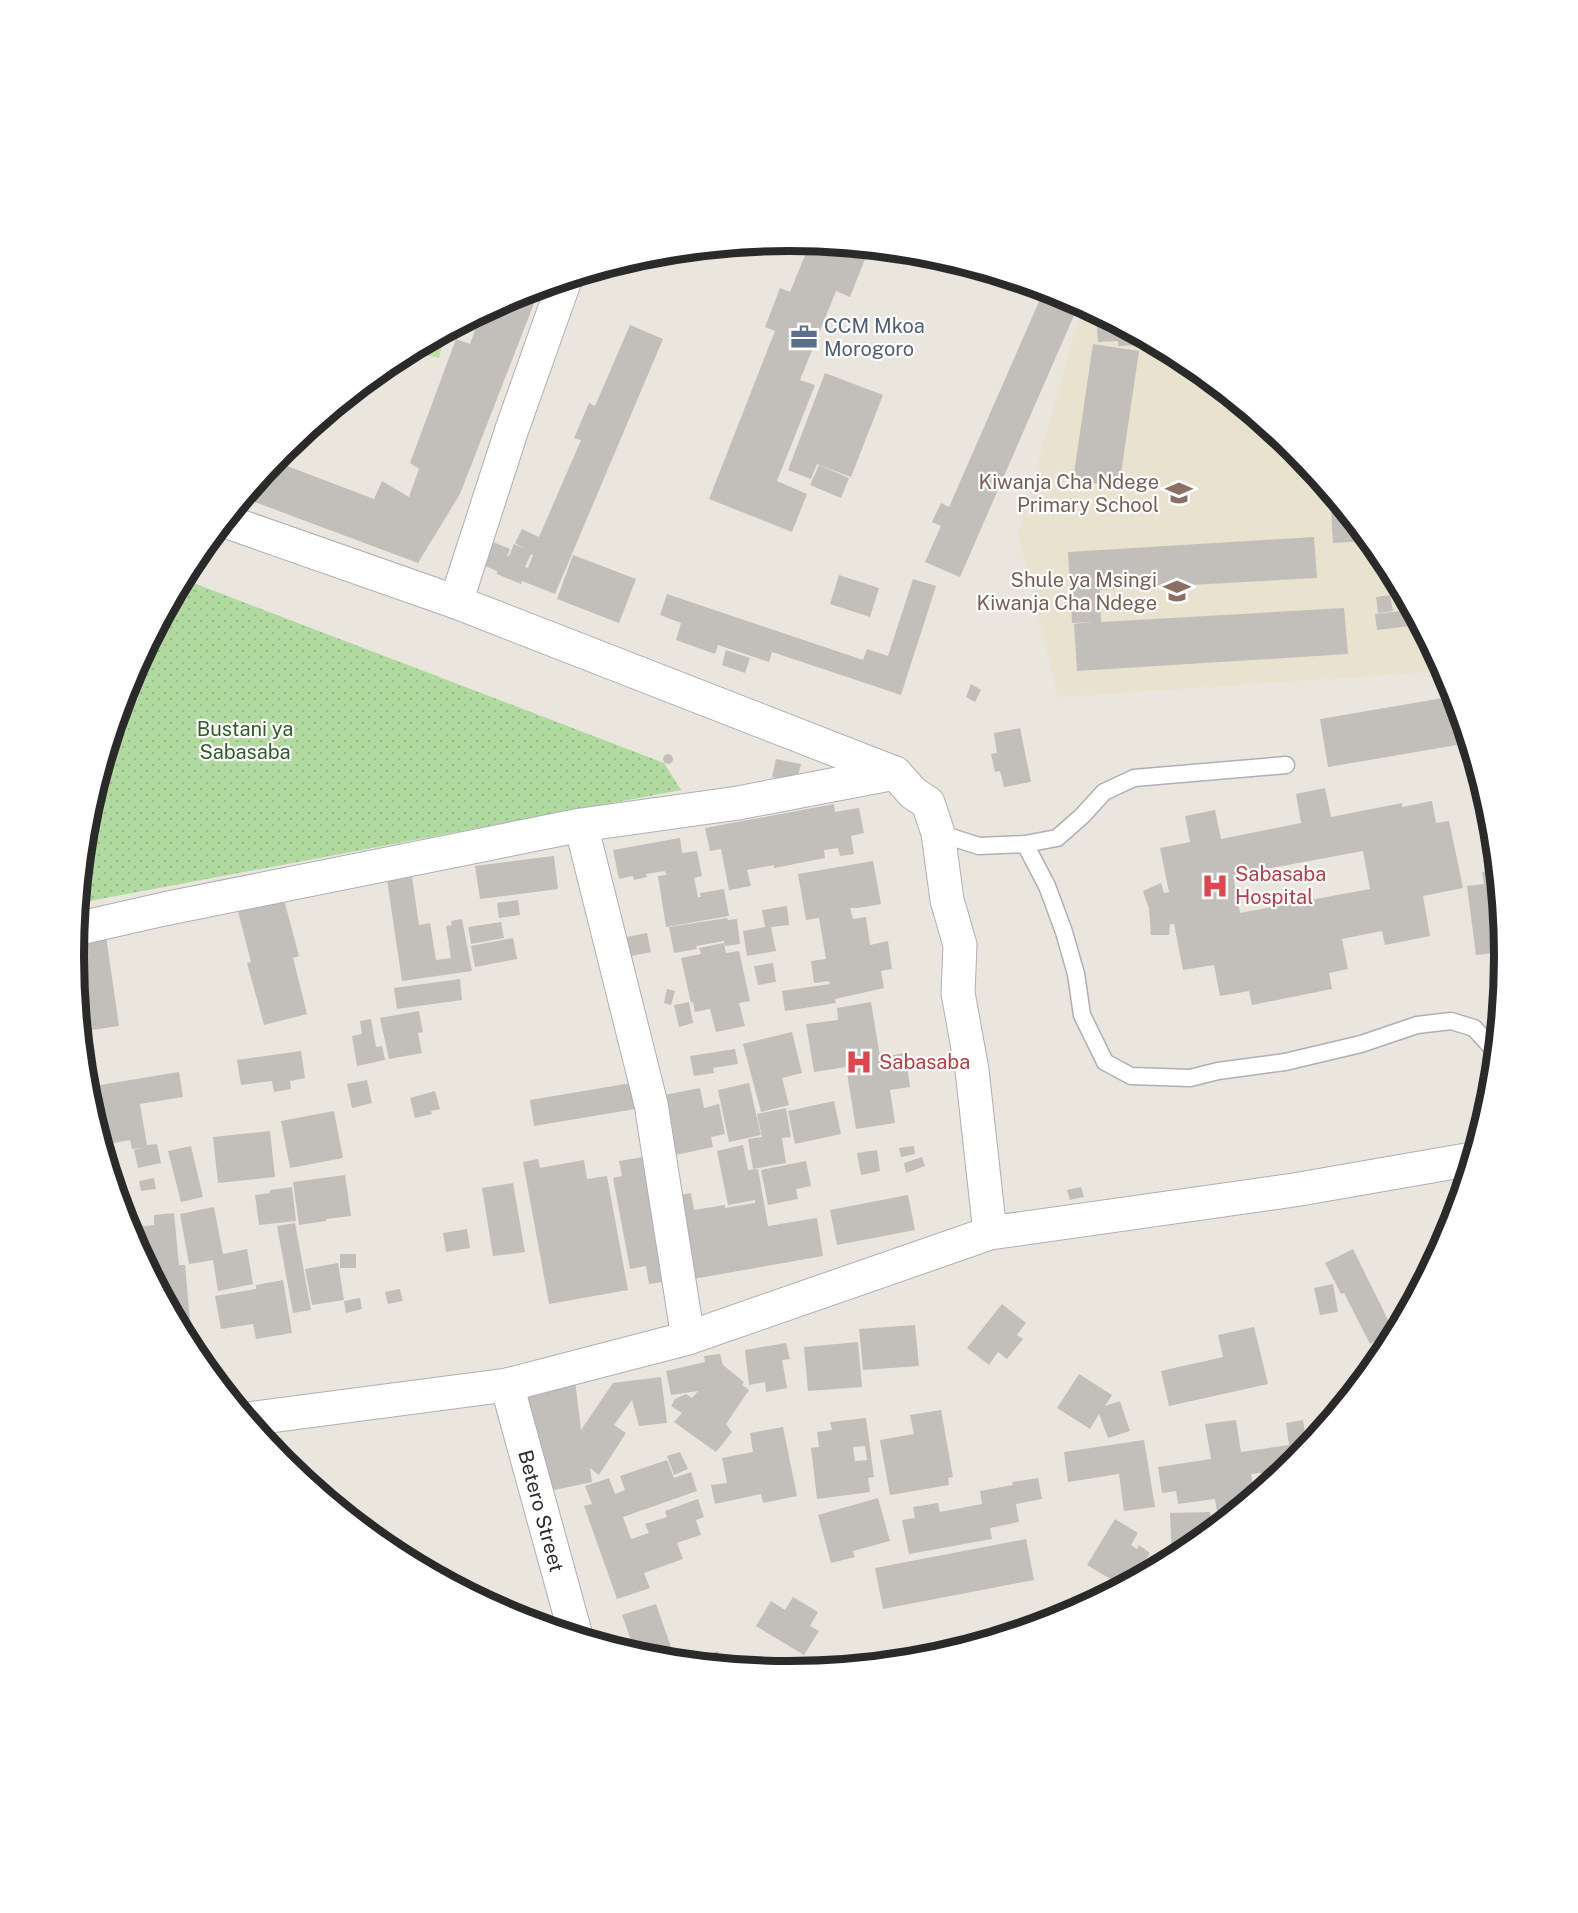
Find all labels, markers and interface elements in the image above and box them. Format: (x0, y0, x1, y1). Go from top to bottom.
place label: CCM Mkoa Morogoro (824, 314, 925, 361)
office icon: CCM Mkoa Morogoro (789, 322, 819, 352)
place label: Kiwanja Cha Ndege Primary School (979, 470, 1159, 517)
school or university icon: Kiwanja Cha Ndege Primary School (1164, 478, 1194, 508)
place label: Shule ya Msingi Kiwanja Cha Ndege (977, 568, 1157, 615)
school or university icon: Shule ya Msingi Kiwanja Cha Ndege (1162, 576, 1192, 606)
park label: Bustani ya Sabasaba (197, 717, 293, 764)
place label: Sabasaba Hospital (1235, 862, 1326, 909)
hospital icon: Sabasaba Hospital (1200, 871, 1230, 901)
hospital icon: Sabasaba (844, 1047, 874, 1077)
place label: Sabasaba (879, 1050, 970, 1074)
street label: Betero Street (513, 1447, 569, 1575)

